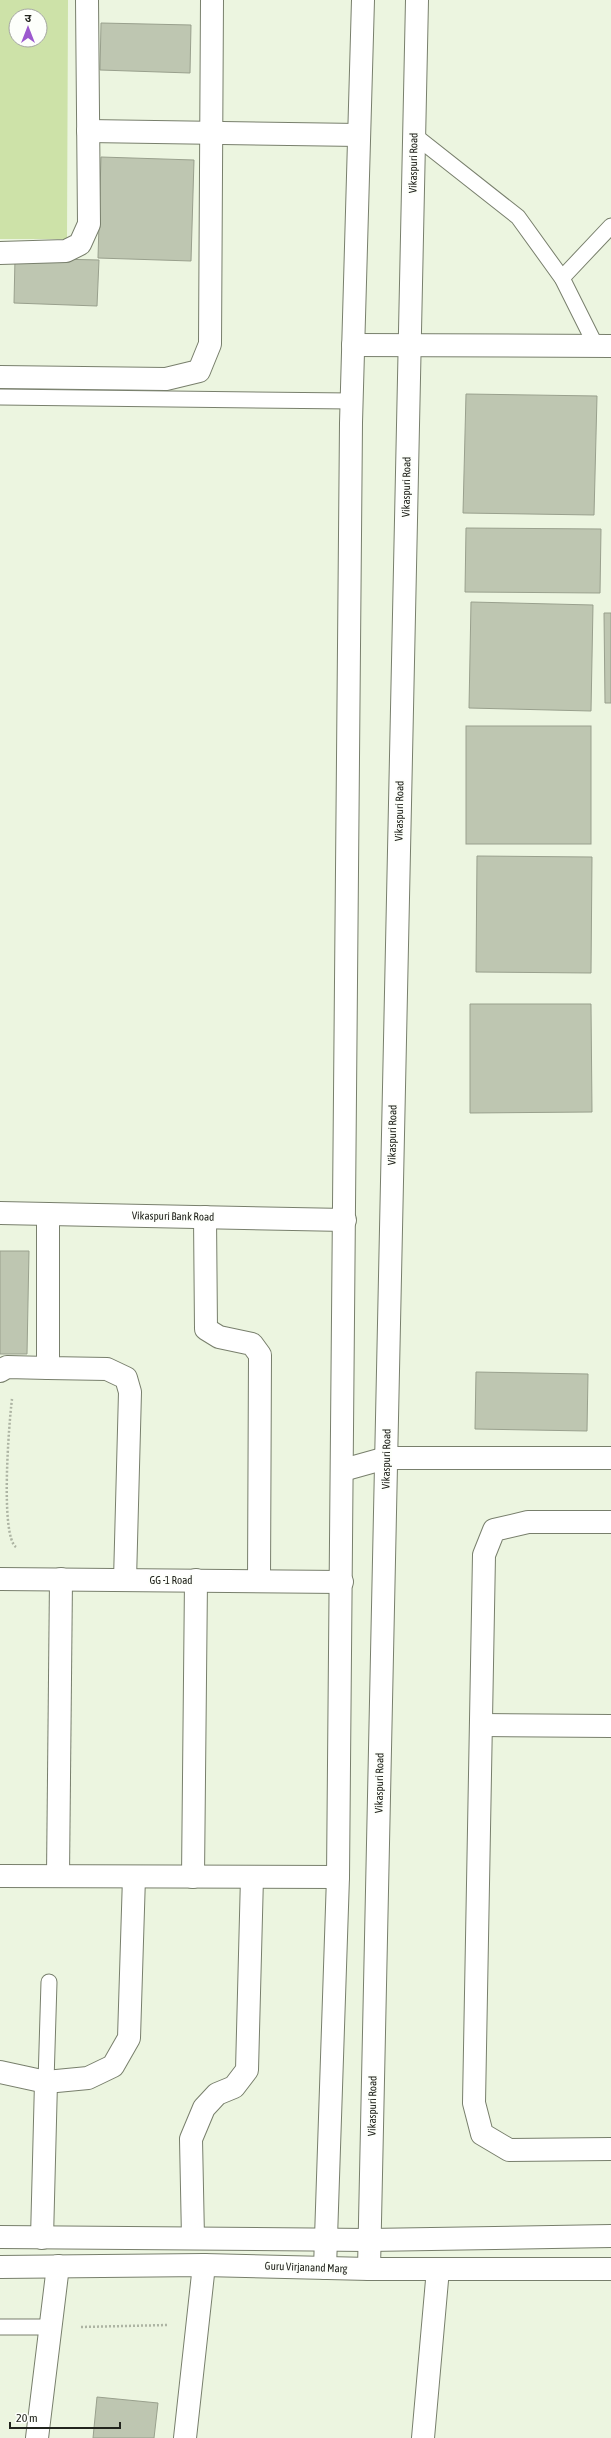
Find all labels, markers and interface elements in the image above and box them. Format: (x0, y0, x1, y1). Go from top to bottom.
north arrow (8, 8, 48, 48)
text: उ (25, 12, 32, 24)
street label: Vikaspuri Road (406, 133, 420, 193)
street label: Vikaspuri Road (399, 457, 413, 517)
street label: Vikaspuri Road (392, 781, 406, 841)
street label: Vikaspuri Road (385, 1105, 399, 1165)
street label: Vikaspuri Bank Road (132, 1209, 214, 1223)
street label: Vikaspuri Road (379, 1429, 393, 1489)
street label: GG -1 Road (149, 1574, 193, 1586)
street label: Vikaspuri Road (372, 1753, 386, 1813)
street label: Vikaspuri Road (365, 2076, 379, 2136)
street label: Guru Virjanand Marg (264, 2260, 348, 2274)
scale bar (10, 2404, 120, 2430)
text: 20 m (16, 2411, 38, 2425)

